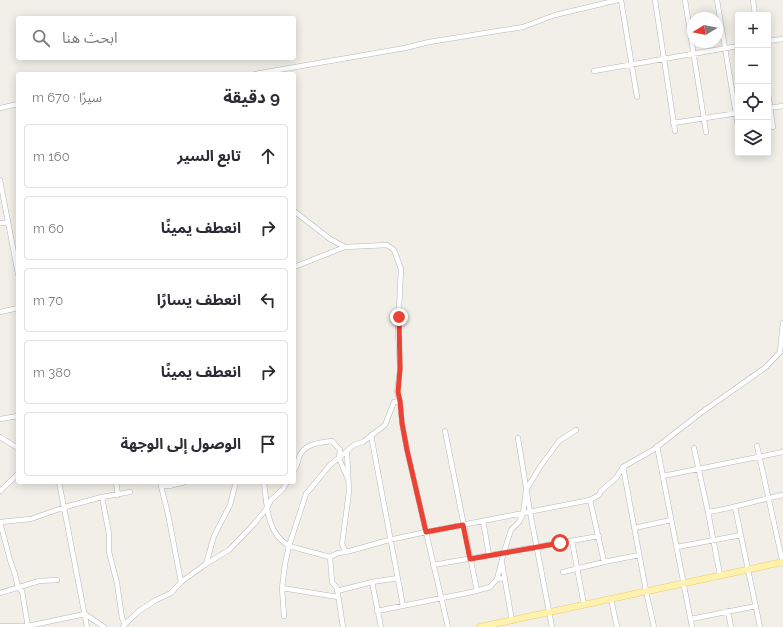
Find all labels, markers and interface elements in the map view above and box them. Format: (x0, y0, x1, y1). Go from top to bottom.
north arrow (687, 12, 723, 48)
map controls (735, 12, 771, 156)
button: + (735, 12, 771, 48)
search box (16, 16, 296, 60)
icon: search (30, 27, 52, 49)
text: ابحث هنا (62, 29, 118, 47)
button: − (735, 48, 771, 84)
button: locate (735, 84, 771, 120)
text: 9 دقيقة (223, 87, 280, 107)
text: سيرًا · 670 m (32, 90, 102, 105)
button: layers (735, 120, 771, 156)
icon: ahead (257, 145, 279, 167)
text: تابع السير (177, 147, 241, 165)
text: 160 m (33, 149, 70, 164)
icon: right (257, 217, 279, 239)
text: انعطف يمينًا (161, 219, 241, 237)
text: 60 m (33, 221, 64, 236)
icon: left (257, 289, 279, 311)
text: انعطف يسارًا (157, 291, 241, 309)
text: 70 m (33, 293, 63, 308)
route end (390, 308, 408, 326)
icon: right (257, 361, 279, 383)
text: انعطف يمينًا (161, 363, 241, 381)
text: 380 m (33, 365, 71, 380)
icon: arrive (257, 433, 279, 455)
text: الوصول إلى الوجهة (121, 435, 241, 453)
route start (551, 534, 569, 552)

